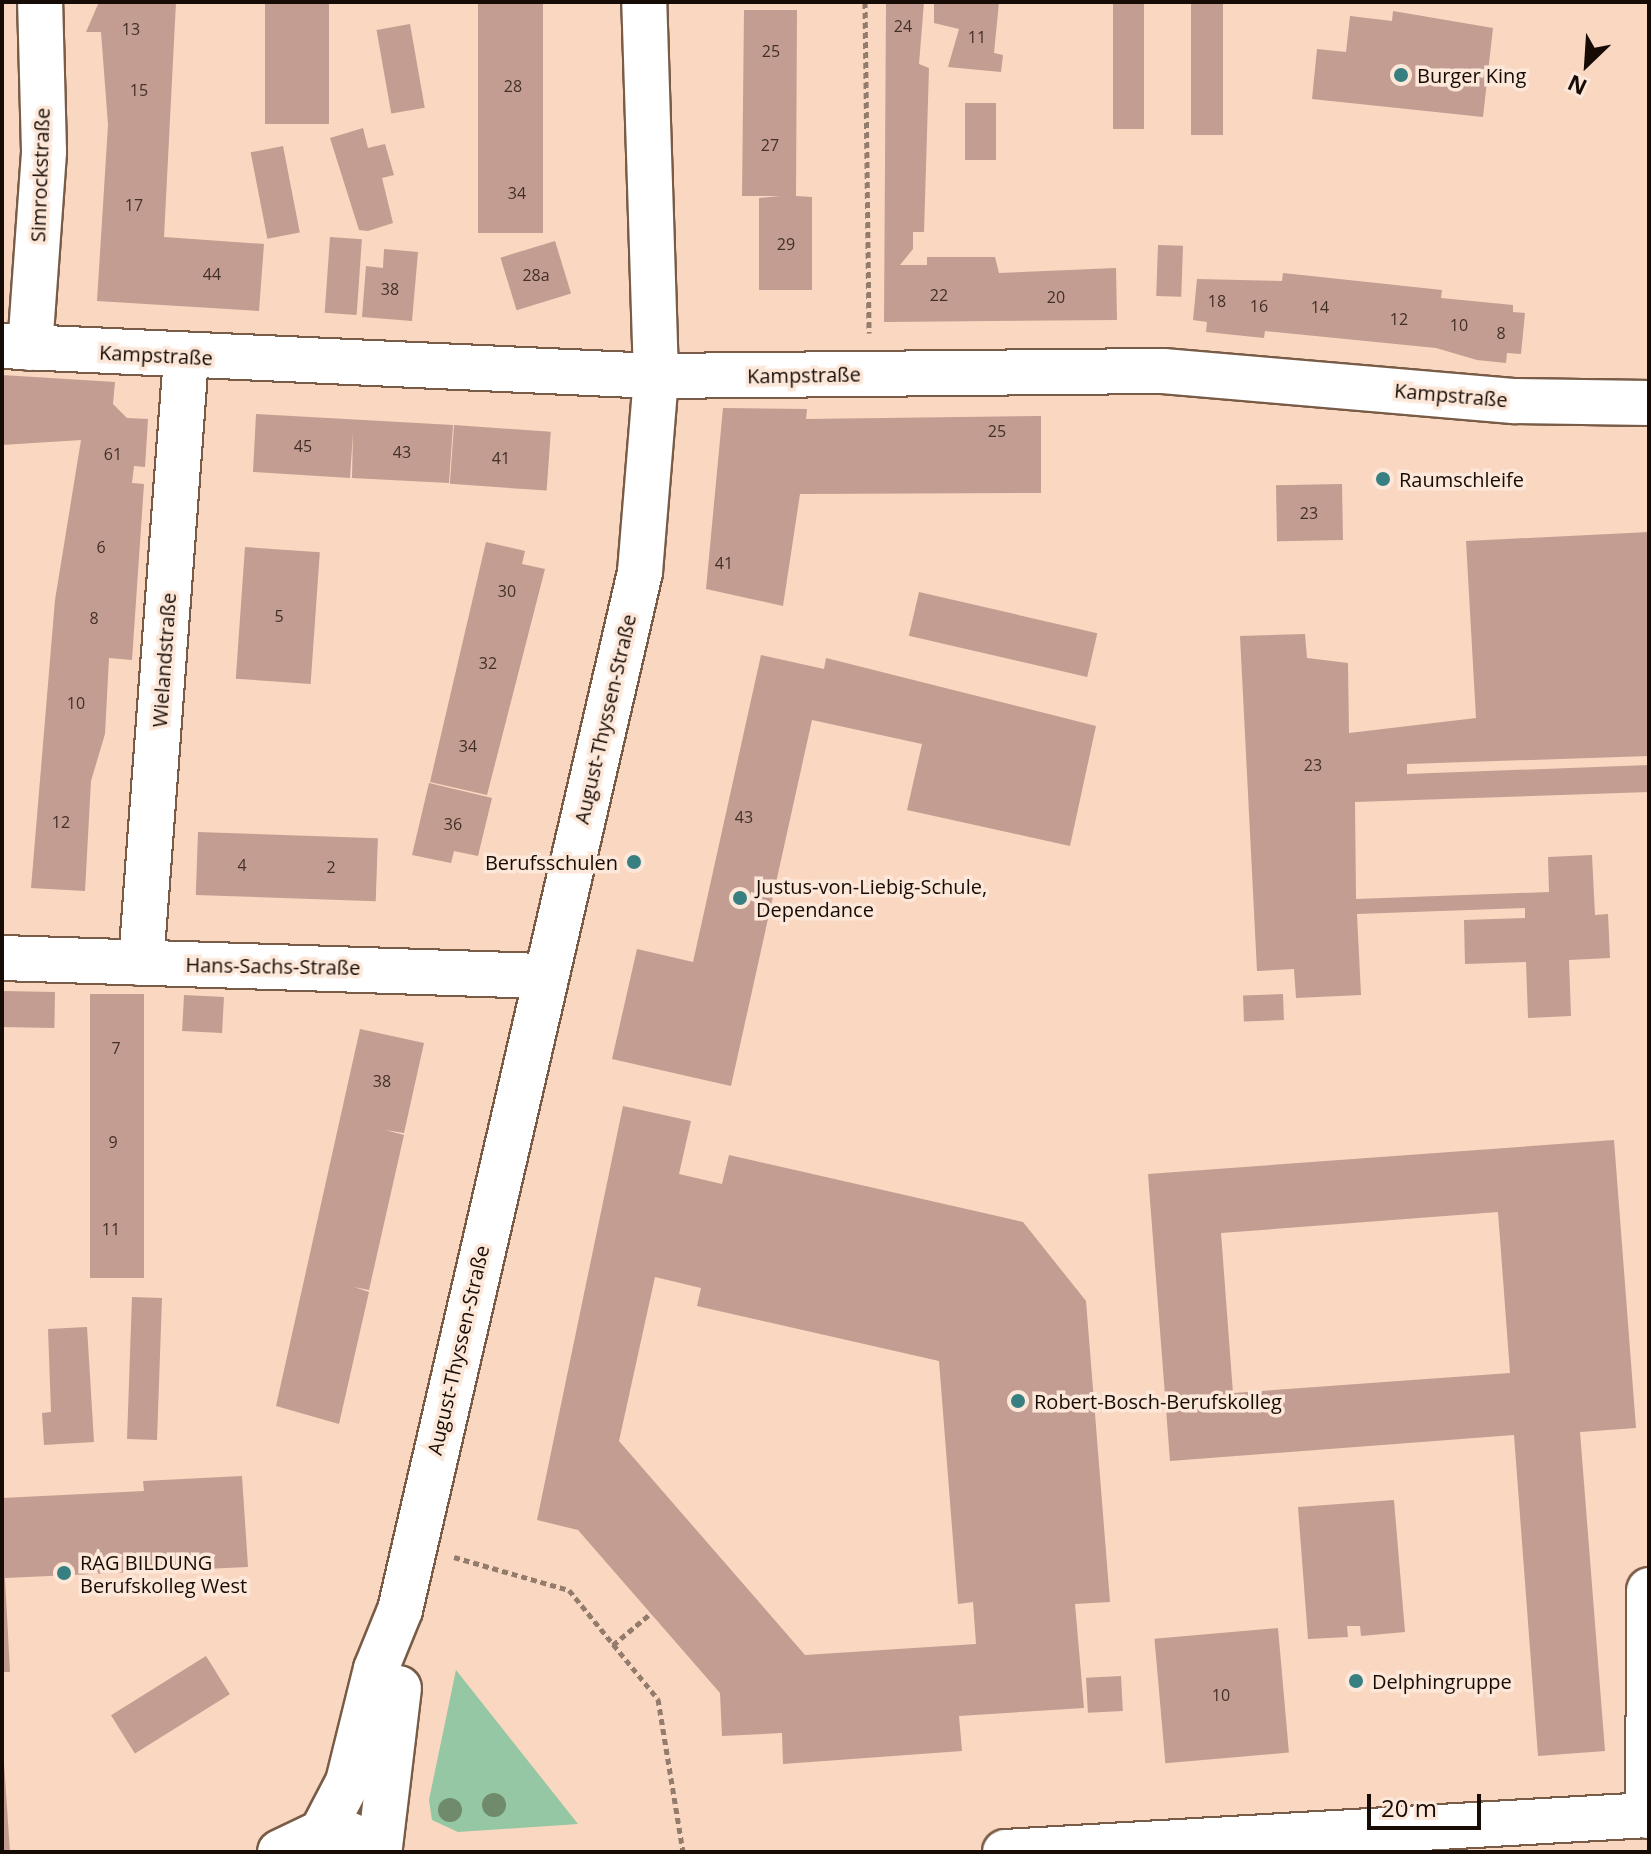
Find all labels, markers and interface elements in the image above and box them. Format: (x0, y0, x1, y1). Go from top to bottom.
house number: 24 (894, 16, 912, 36)
house number: 13 (122, 19, 140, 39)
north arrow (1547, 24, 1627, 104)
house number: 11 (968, 27, 986, 47)
house number: 25 (762, 41, 780, 61)
place label: Burger King (1417, 63, 1526, 87)
marker: Burger King (1392, 66, 1410, 84)
text: N (1562, 68, 1591, 103)
house number: 28 (504, 76, 522, 96)
house number: 15 (130, 80, 148, 100)
street label: Simrockstraße (26, 107, 54, 243)
house number: 27 (761, 135, 779, 155)
house number: 34 (508, 183, 526, 203)
house number: 17 (125, 195, 143, 215)
house number: 29 (777, 234, 795, 254)
house number: 44 (203, 264, 221, 284)
house number: 28a (522, 265, 550, 285)
house number: 38 (381, 279, 399, 299)
house number: 22 (930, 285, 948, 305)
house number: 20 (1047, 287, 1065, 307)
house number: 18 (1208, 291, 1226, 311)
house number: 16 (1250, 296, 1268, 316)
house number: 14 (1311, 297, 1329, 317)
house number: 12 (1390, 309, 1408, 329)
house number: 10 (1450, 315, 1468, 335)
house number: 8 (1496, 323, 1506, 343)
street label: Kampstraße (99, 340, 213, 370)
street label: Kampstraße (747, 362, 861, 388)
street label: Kampstraße (1393, 378, 1509, 412)
house number: 25 (988, 421, 1006, 441)
house number: 45 (294, 436, 312, 456)
house number: 43 (393, 442, 411, 462)
house number: 61 (104, 444, 122, 464)
house number: 41 (492, 448, 510, 468)
place label: Raumschleife (1399, 467, 1524, 491)
marker: Raumschleife (1374, 470, 1392, 488)
house number: 23 (1300, 503, 1318, 523)
house number: 6 (96, 537, 106, 557)
house number: 41 (715, 553, 733, 573)
house number: 30 (498, 581, 516, 601)
street label: Wielandstraße (147, 592, 181, 728)
house number: 5 (274, 606, 284, 626)
house number: 8 (89, 608, 99, 628)
street label: August-Thyssen-Straße (569, 612, 641, 826)
house number: 32 (479, 653, 497, 673)
house number: 10 (67, 693, 85, 713)
house number: 34 (459, 736, 477, 756)
house number: 23 (1304, 755, 1322, 775)
house number: 43 (735, 807, 753, 827)
house number: 12 (52, 812, 70, 832)
house number: 36 (444, 814, 462, 834)
place label: Berufsschulen (485, 850, 618, 874)
marker: Berufsschulen (625, 853, 643, 871)
house number: 4 (237, 855, 247, 875)
house number: 2 (326, 857, 336, 877)
place label: Justus-von-Liebig-Schule, Dependance (756, 874, 987, 921)
marker: Justus-von-Liebig-Schule, Dependance (731, 889, 749, 907)
street label: Hans-Sachs-Straße (185, 952, 361, 980)
house number: 7 (111, 1038, 121, 1058)
house number: 38 (373, 1071, 391, 1091)
house number: 9 (108, 1132, 118, 1152)
house number: 11 (102, 1219, 120, 1239)
street label: August-Thyssen-Straße (422, 1243, 494, 1457)
place label: Robert-Bosch-Berufskolleg (1034, 1389, 1282, 1413)
marker: Robert-Bosch-Berufskolleg (1009, 1392, 1027, 1410)
place label: RAG BILDUNG Berufskolleg West (80, 1550, 247, 1597)
marker: RAG BILDUNG Berufskolleg West (55, 1564, 73, 1582)
place label: Delphingruppe (1372, 1669, 1512, 1693)
marker: Delphingruppe (1347, 1672, 1365, 1690)
house number: 10 (1212, 1685, 1230, 1705)
scale bar (1371, 1778, 1485, 1828)
text: 20 m (1381, 1791, 1437, 1824)

